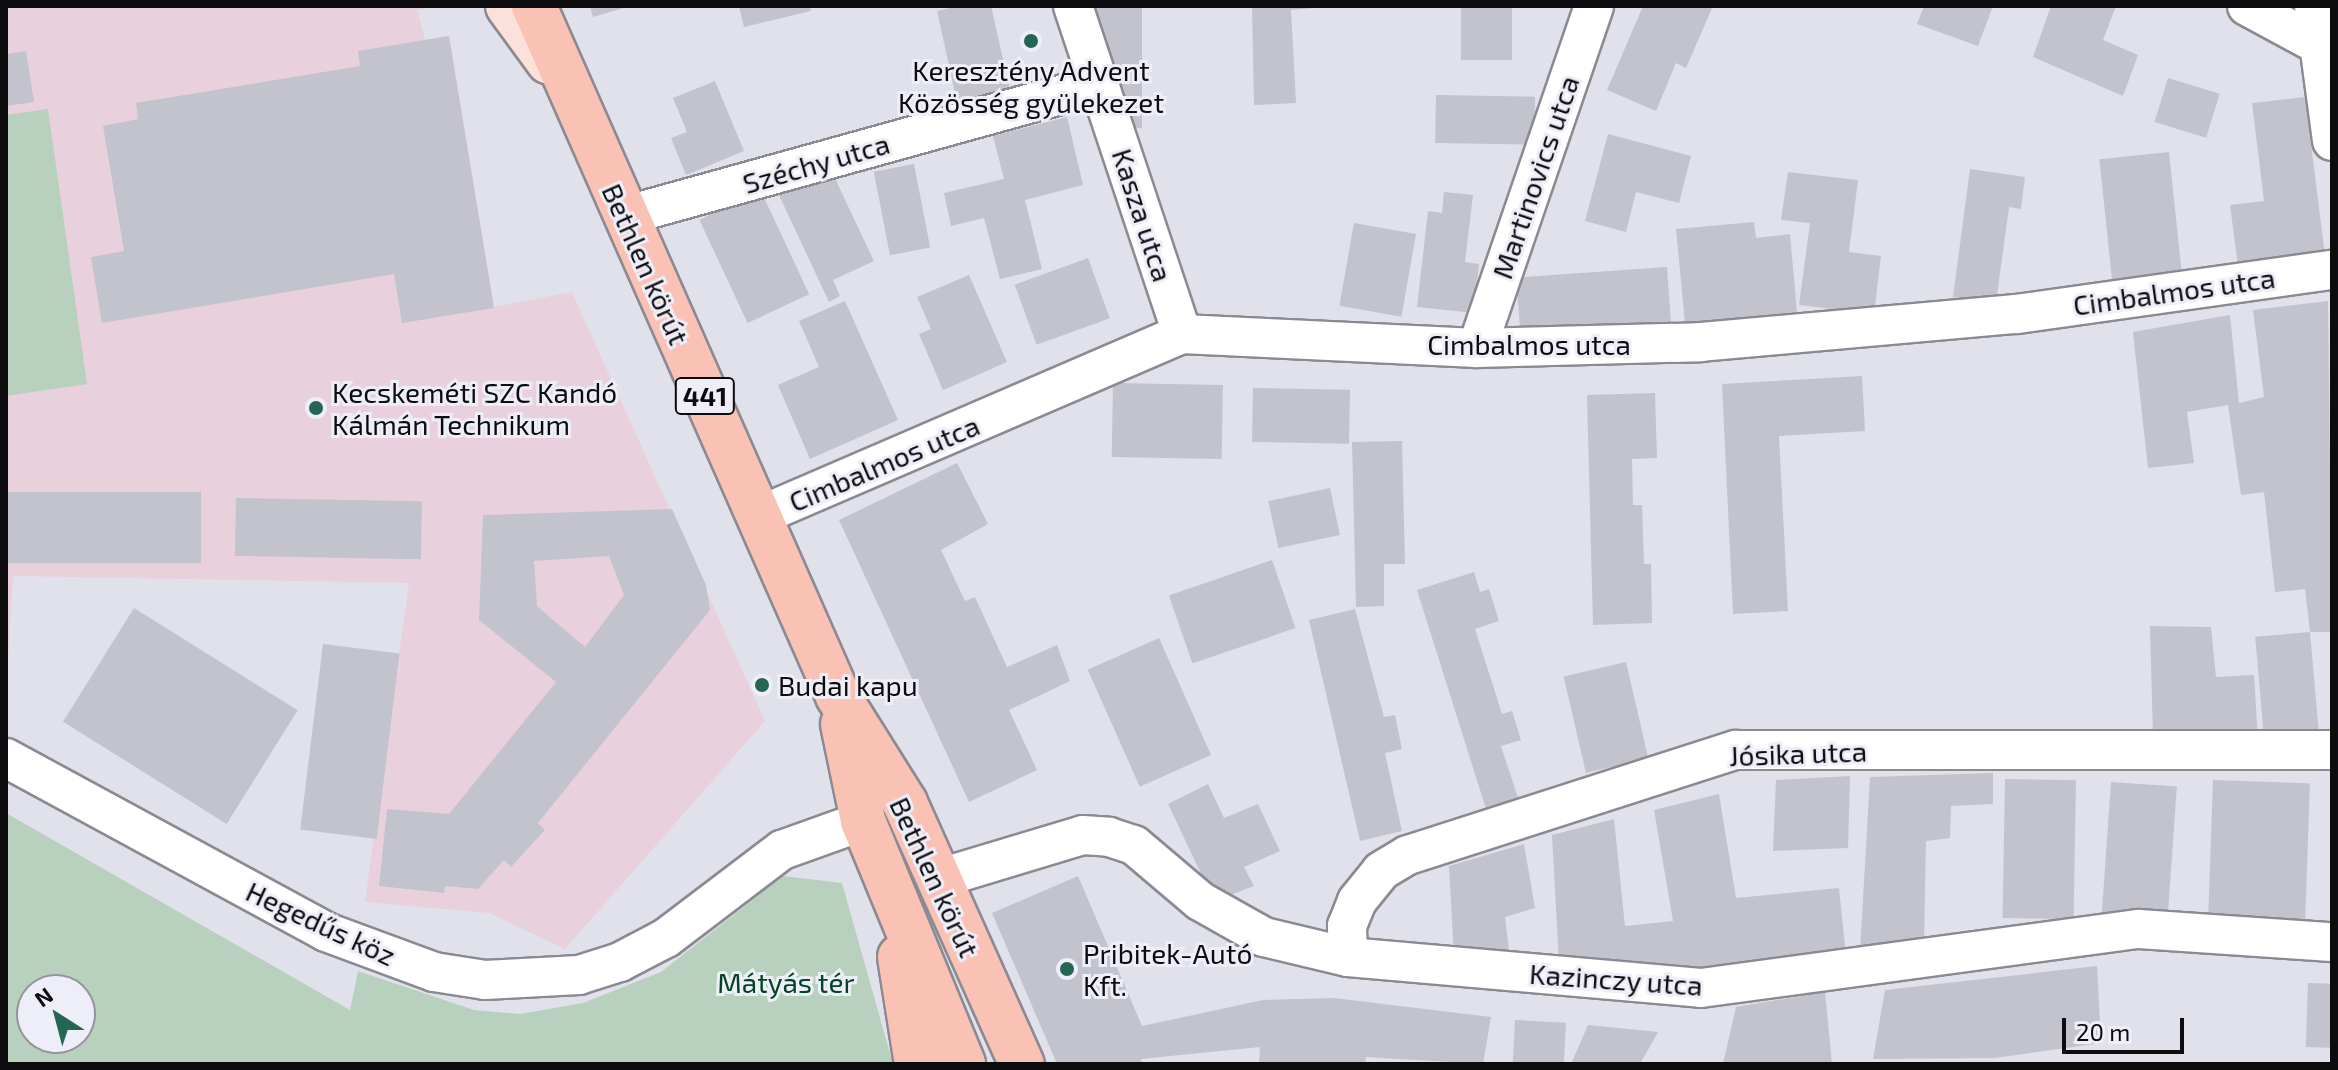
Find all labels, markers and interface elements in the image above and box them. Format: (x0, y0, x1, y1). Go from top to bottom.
marker: Keresztény Advent Közösség gyülekezet (1022, 32, 1040, 50)
place label: Keresztény Advent Közösség gyülekezet (898, 53, 1164, 119)
street label: Martinovics utca (1485, 71, 1585, 283)
street label: Széchy utca (738, 126, 894, 200)
street label: Kasza utca (1106, 144, 1180, 286)
street label: Bethlen körút (596, 178, 696, 350)
street label: Cimbalmos utca (2071, 260, 2277, 322)
street label: Cimbalmos utca (1427, 327, 1631, 361)
road number: 441 (673, 374, 737, 418)
place label: Kecskeméti SZC Kandó Kálmán Technikum (332, 375, 617, 441)
marker: Kecskeméti SZC Kandó Kálmán Technikum (307, 399, 325, 417)
street label: Cimbalmos utca (784, 408, 984, 518)
place label: Budai kapu (778, 668, 918, 702)
marker: Budai kapu (753, 676, 771, 694)
street label: Jósika utca (1728, 734, 1868, 772)
street label: Bethlen körút (883, 792, 987, 962)
street label: Hegedűs köz (241, 874, 401, 972)
place label: Pribitek-Autó Kft. (1083, 936, 1252, 1002)
street label: Kazinczy utca (1528, 956, 1704, 1002)
marker: Pribitek-Autó Kft. (1058, 960, 1076, 978)
park label: Mátyás tér (717, 965, 855, 999)
north arrow (16, 974, 96, 1054)
text: N (29, 981, 57, 1011)
scale bar (2066, 1002, 2188, 1052)
text: 20 m (2076, 1017, 2130, 1046)

